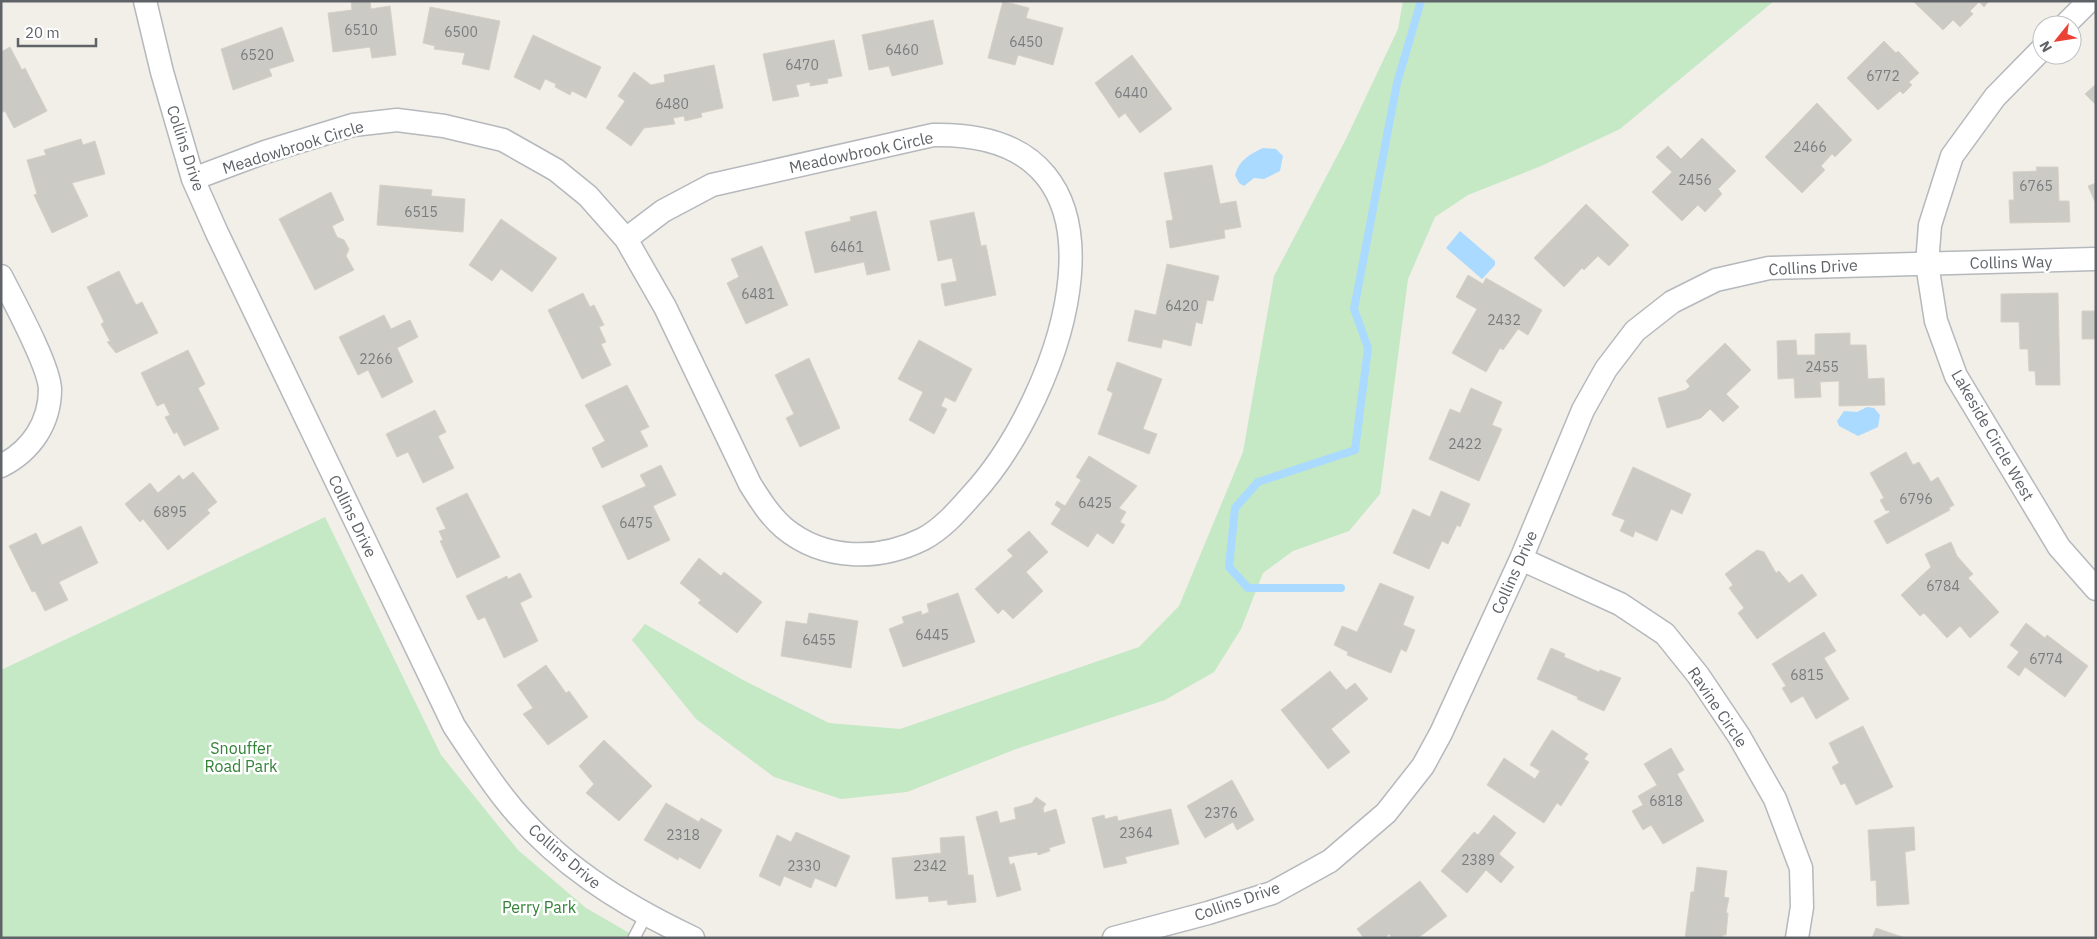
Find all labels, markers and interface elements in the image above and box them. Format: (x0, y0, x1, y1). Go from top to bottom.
scale bar (18, 15, 95, 47)
north arrow (2032, 15, 2082, 65)
house number: 6510 (344, 21, 378, 39)
text: 20 m (25, 23, 60, 42)
house number: 6500 (444, 23, 478, 41)
house number: 6450 (1009, 33, 1043, 51)
text: N (2035, 38, 2056, 55)
house number: 6460 (885, 41, 919, 59)
house number: 6520 (240, 46, 274, 64)
house number: 6470 (785, 56, 819, 74)
house number: 6772 (1866, 67, 1900, 85)
house number: 6440 (1114, 84, 1148, 102)
house number: 6480 (655, 95, 689, 113)
street label: Collins Drive (163, 102, 209, 194)
street label: Meadowbrook Circle (220, 116, 366, 178)
street label: Meadowbrook Circle (787, 127, 935, 177)
house number: 2466 (1793, 138, 1827, 156)
house number: 2456 (1678, 171, 1712, 189)
house number: 6765 (2019, 177, 2053, 195)
house number: 6515 (404, 203, 438, 221)
house number: 6461 (830, 238, 864, 256)
street label: Collins Way (1969, 251, 2053, 273)
street label: Collins Drive (1768, 255, 1858, 279)
house number: 6481 (741, 285, 775, 303)
house number: 6420 (1165, 297, 1199, 315)
house number: 2432 (1487, 311, 1521, 329)
house number: 2266 (359, 350, 393, 368)
house number: 2455 (1805, 358, 1839, 376)
street label: Lakeside Circle West (1947, 366, 2039, 504)
house number: 2422 (1448, 435, 1482, 453)
street label: Collins Drive (324, 471, 382, 561)
house number: 6796 (1899, 490, 1933, 508)
house number: 6425 (1078, 494, 1112, 512)
house number: 6895 (153, 503, 187, 521)
house number: 6475 (619, 514, 653, 532)
street label: Collins Drive (1487, 527, 1541, 617)
house number: 6784 (1926, 577, 1960, 595)
house number: 6445 (915, 626, 949, 644)
house number: 6455 (802, 631, 836, 649)
house number: 6774 (2029, 650, 2063, 668)
street label: Ravine Circle (1684, 663, 1752, 751)
house number: 6815 (1790, 666, 1824, 684)
park label: Snouffer Road Park (205, 738, 278, 776)
house number: 6818 (1649, 792, 1683, 810)
house number: 2376 (1204, 804, 1238, 822)
street label: Collins Drive (525, 819, 605, 893)
house number: 2364 (1119, 824, 1153, 842)
house number: 2318 (666, 826, 700, 844)
house number: 2389 (1461, 851, 1495, 869)
house number: 2330 (787, 857, 821, 875)
house number: 2342 (913, 857, 947, 875)
street label: Collins Drive (1192, 877, 1283, 925)
park label: Perry Park (502, 897, 577, 917)

